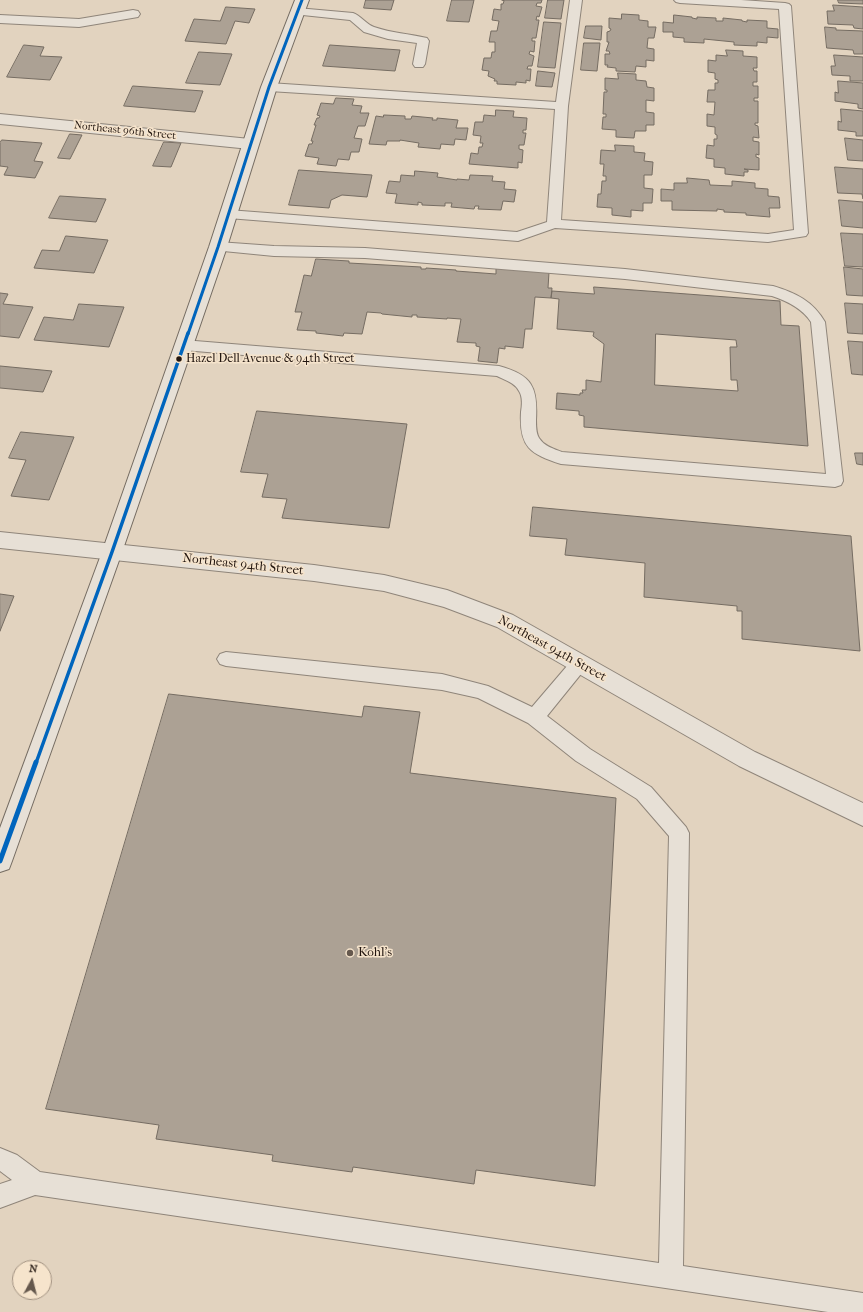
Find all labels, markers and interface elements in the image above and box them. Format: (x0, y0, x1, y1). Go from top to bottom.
street label: Northeast 96th Street (73, 119, 177, 143)
place label: Hazel Dell Avenue & 94th Street (186, 352, 355, 366)
marker: Hazel Dell Avenue & 94th Street (174, 354, 184, 364)
street label: Northeast 94th Street (182, 551, 304, 579)
street label: Northeast 94th Street (495, 613, 609, 685)
place label: Kohl's (358, 945, 392, 961)
marker: Kohl's (345, 948, 355, 958)
north arrow (12, 1260, 52, 1300)
text: N (28, 1262, 38, 1276)

